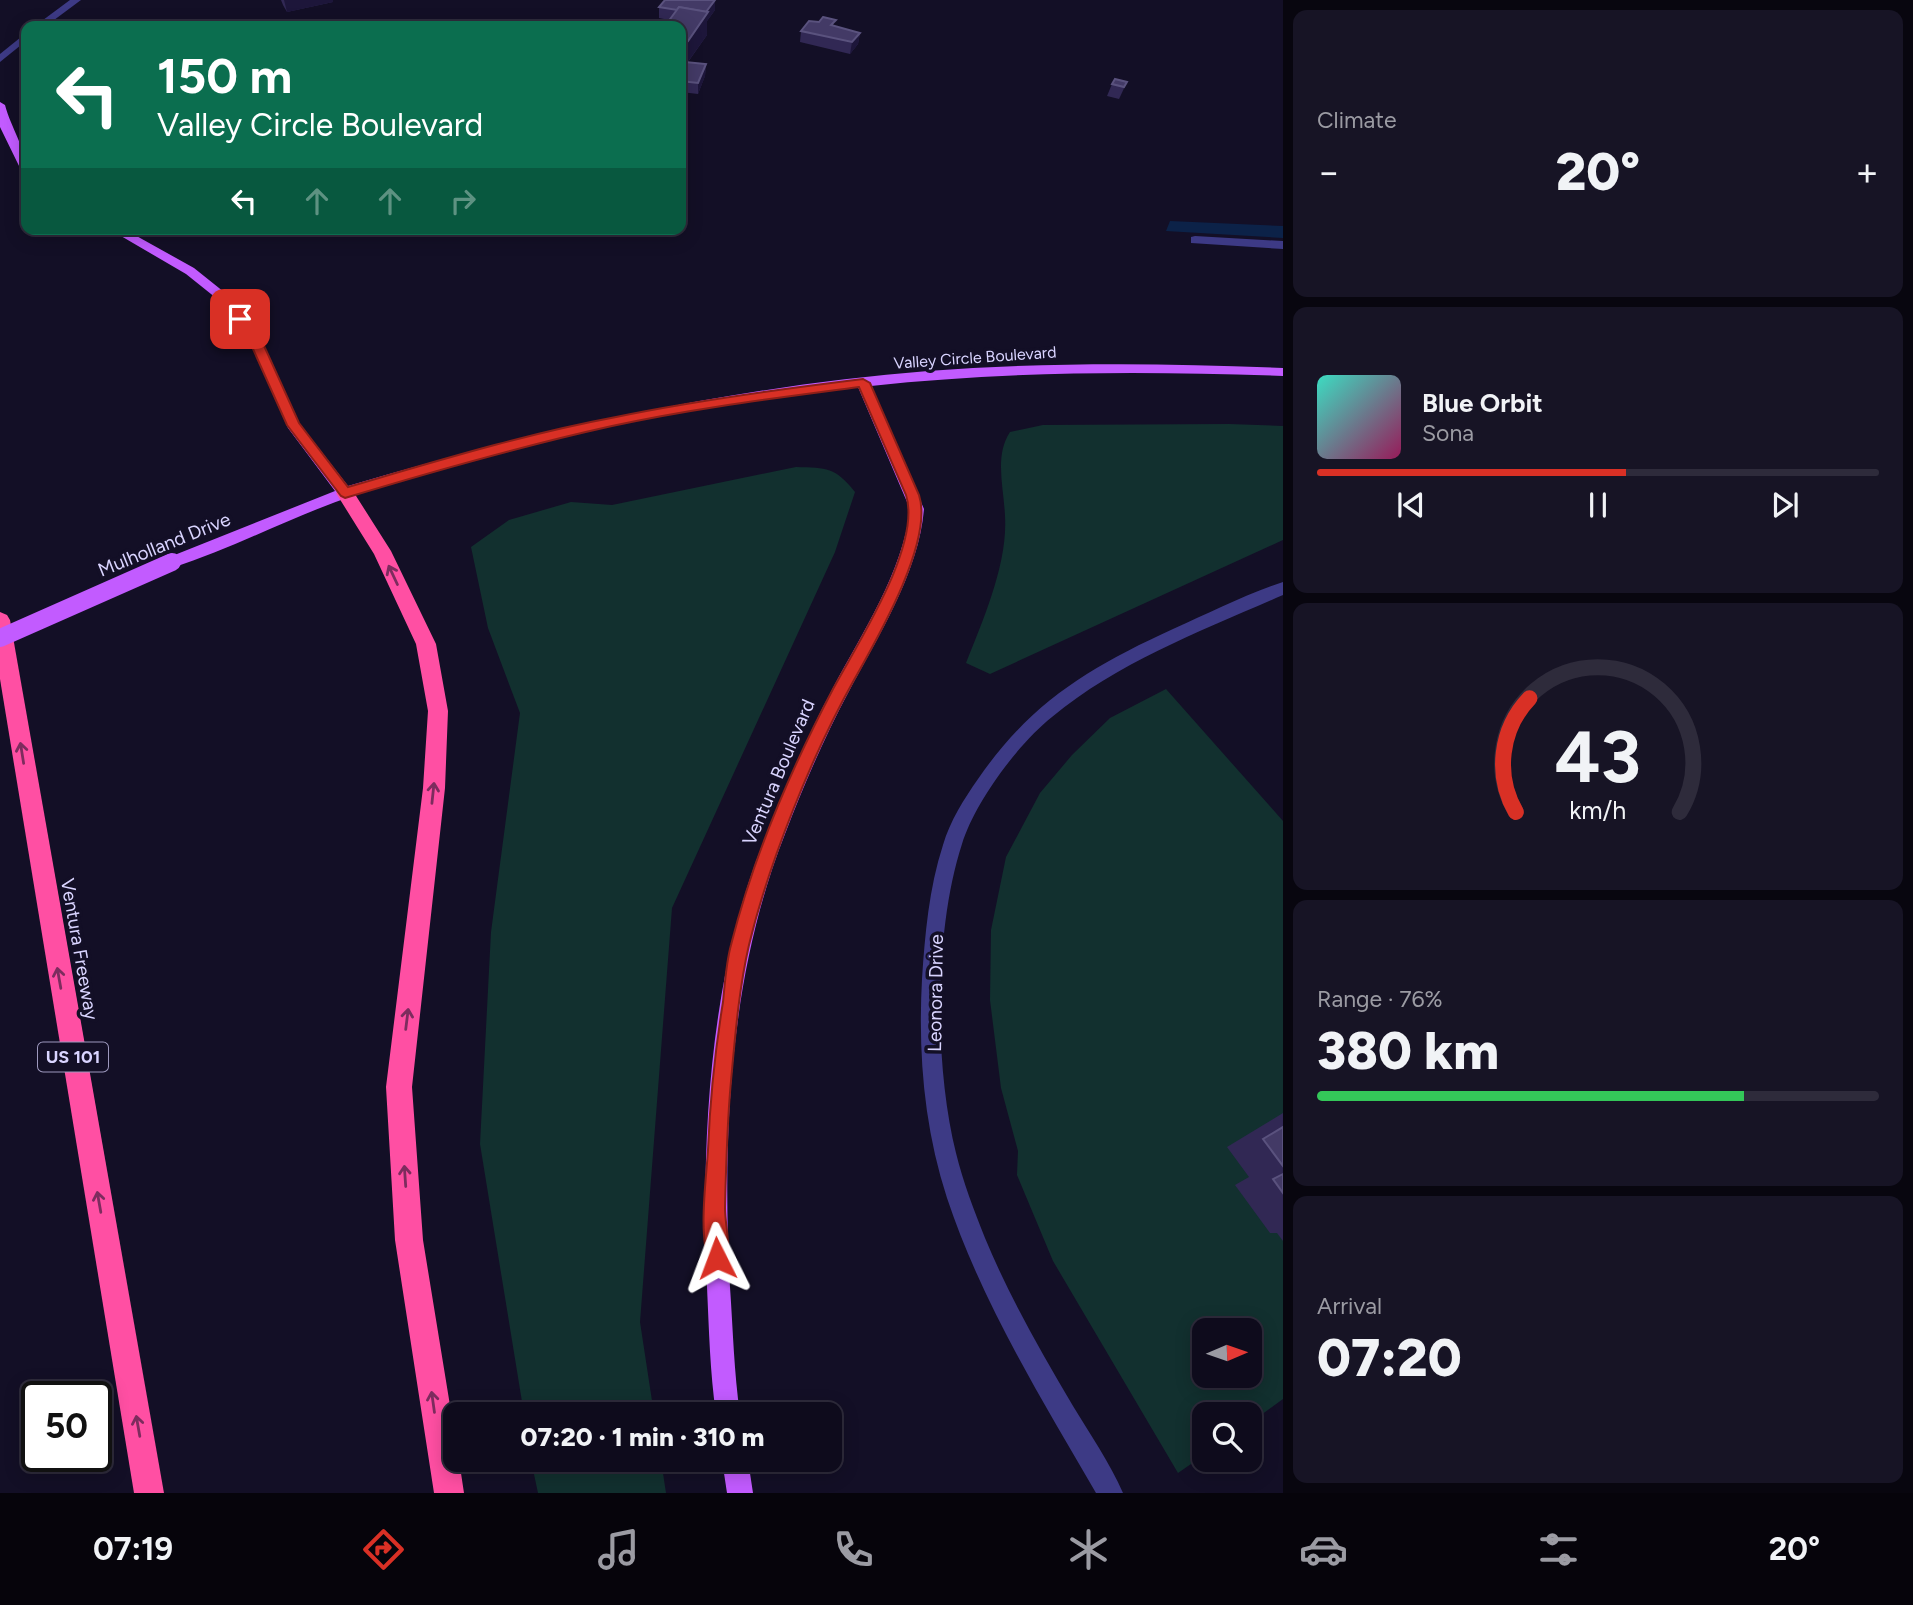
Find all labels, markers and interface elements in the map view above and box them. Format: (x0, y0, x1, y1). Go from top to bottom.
text: 150 m (157, 46, 292, 105)
icon: left (42, 49, 133, 140)
text: Valley Circle Boulevard (157, 106, 483, 144)
text: Climate (1317, 106, 1396, 134)
text: 20° (1556, 141, 1640, 203)
text: − (1317, 149, 1341, 195)
text: + (1855, 149, 1879, 195)
icon: left (225, 182, 263, 220)
icon: ahead (298, 182, 336, 220)
icon: ahead (371, 182, 409, 220)
icon: right (444, 182, 482, 220)
pin (210, 289, 270, 349)
icon: arrive (221, 300, 259, 338)
street label: Valley Circle Boulevard (893, 342, 1057, 373)
text: Blue Orbit (1422, 387, 1543, 419)
text: Sona (1422, 419, 1474, 447)
icon: previous (1392, 486, 1430, 524)
icon: pause (1579, 486, 1617, 524)
icon: next (1766, 486, 1804, 524)
street label: Mulholland Drive (95, 507, 234, 582)
one-way arrow (386, 564, 399, 586)
street label: Ventura Boulevard (737, 696, 820, 849)
text: 43 (1555, 714, 1641, 801)
one-way arrow (15, 742, 28, 765)
one-way arrow (427, 783, 440, 805)
text: km/h (1569, 795, 1627, 825)
street label: Ventura Freeway (56, 877, 103, 1022)
street label: Leonora Drive (923, 934, 948, 1052)
one-way arrow (52, 967, 66, 989)
text: Range · 76% (1317, 985, 1443, 1013)
one-way arrow (400, 1009, 413, 1031)
text: 380 km (1317, 1020, 1499, 1082)
road number: US 101 (38, 1042, 108, 1072)
one-way arrow (398, 1165, 411, 1188)
one-way arrow (91, 1191, 105, 1214)
position arrow (680, 1221, 754, 1295)
text: Arrival (1317, 1292, 1382, 1320)
north arrow (1192, 1318, 1262, 1388)
map controls (1192, 1318, 1262, 1472)
text: 07:20 (1317, 1327, 1462, 1389)
speed limit sign: 50 (21, 1381, 112, 1472)
one-way arrow (426, 1391, 439, 1414)
button: search (1192, 1402, 1262, 1472)
one-way arrow (131, 1415, 144, 1438)
text: 07:20 · 1 min · 310 m (520, 1421, 765, 1453)
icon: directions (359, 1525, 408, 1574)
icon: music (594, 1525, 643, 1574)
icon: phone (829, 1525, 878, 1574)
icon: climate (1064, 1525, 1113, 1574)
icon: car (1299, 1525, 1348, 1574)
icon: filters (1534, 1525, 1583, 1574)
text: 07:19 (93, 1530, 173, 1568)
text: 20° (1769, 1530, 1820, 1568)

